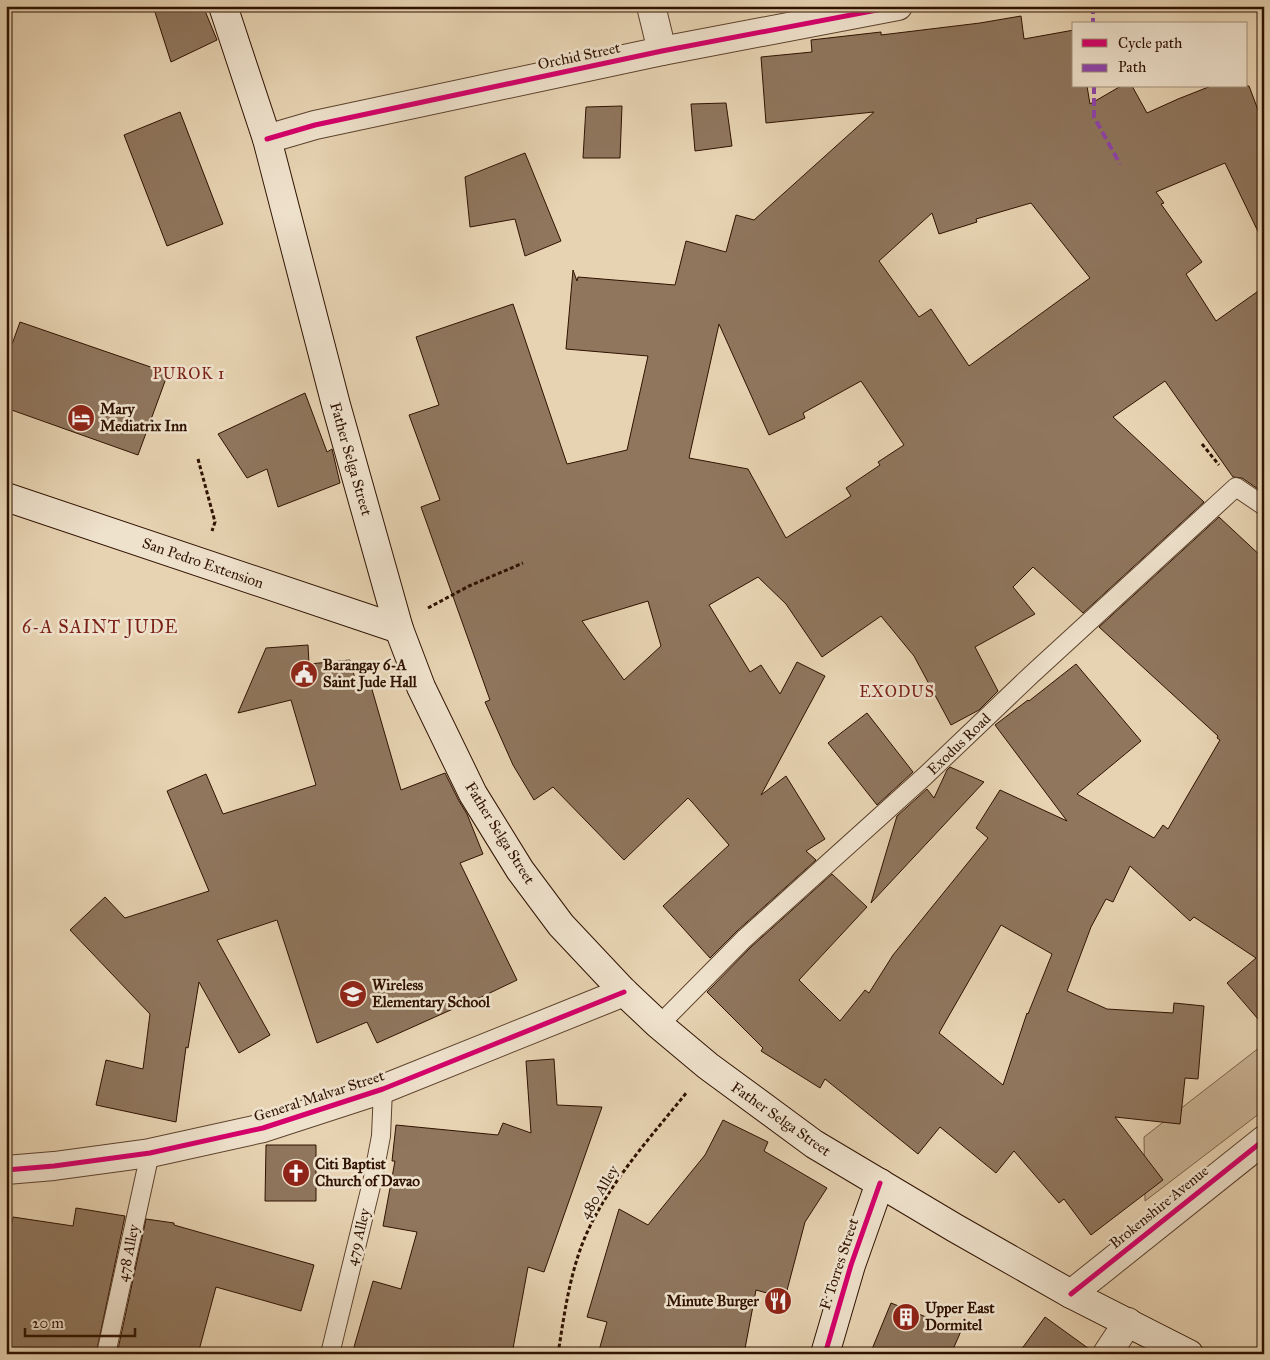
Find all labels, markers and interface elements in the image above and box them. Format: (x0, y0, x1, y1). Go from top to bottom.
legend (1072, 22, 1248, 88)
text: Cycle path (1118, 34, 1183, 52)
street label: Orchid Street (536, 38, 623, 74)
text: Path (1118, 58, 1147, 76)
district label: PUROK 1 (153, 364, 225, 383)
place label: Mary Mediatrix Inn (100, 400, 188, 435)
street label: Father Selga Street (326, 400, 376, 518)
hotel icon: Mary Mediatrix Inn (66, 403, 96, 433)
street label: San Pedro Extension (140, 534, 266, 592)
district label: 6-A SAINT JUDE (22, 616, 178, 639)
place label: Barangay 6-A Saint Jude Hall (323, 656, 418, 692)
public building icon: Barangay 6-A Saint Jude Hall (289, 659, 319, 689)
district label: EXODUS (859, 682, 935, 701)
street label: Exodus Road (924, 709, 995, 779)
street label: Father Selga Street (461, 779, 539, 888)
place label: Wireless Elementary School (372, 976, 491, 1012)
school or university icon: Wireless Elementary School (338, 979, 368, 1009)
street label: General Malvar Street (251, 1066, 387, 1126)
street label: Father Selga Street (728, 1078, 835, 1160)
place label: Citi Baptist Church of Davao (315, 1155, 420, 1190)
church icon: Citi Baptist Church of Davao (281, 1158, 311, 1188)
street label: 480 Alley (576, 1161, 623, 1222)
street label: Brokenshire Avenue (1106, 1162, 1212, 1252)
street label: 479 Alley (342, 1206, 374, 1267)
street label: F. Torres Street (816, 1215, 862, 1312)
street label: 478 Alley (113, 1222, 143, 1283)
restaurant icon: Minute Burger (763, 1286, 793, 1316)
place label: Minute Burger (666, 1292, 759, 1311)
place label: Upper East Dormitel (925, 1299, 995, 1334)
building icon: Upper East Dormitel (891, 1302, 921, 1332)
scale bar (25, 1305, 135, 1337)
text: 20 m (32, 1314, 64, 1332)

